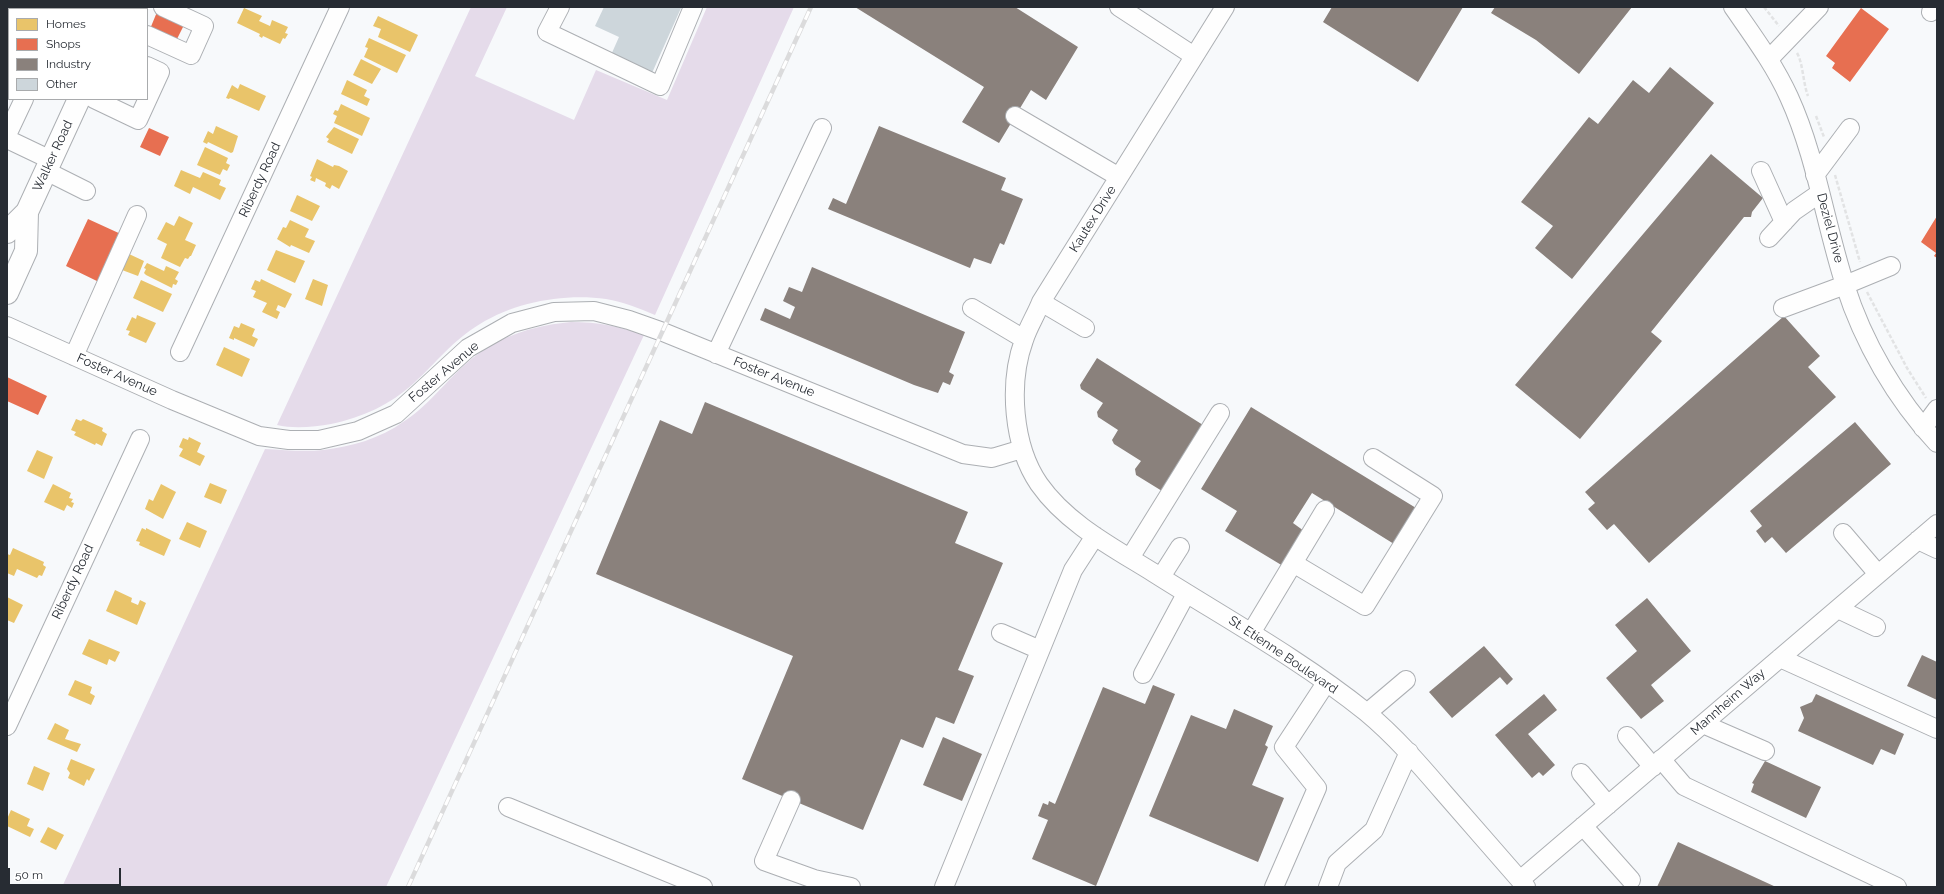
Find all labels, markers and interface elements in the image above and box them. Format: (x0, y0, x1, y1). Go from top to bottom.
legend (8, 8, 148, 100)
text: Homes (46, 17, 86, 31)
text: Shops (46, 37, 81, 51)
text: Industry (46, 57, 91, 71)
text: Other (46, 77, 77, 91)
street label: Walker Road (30, 118, 76, 194)
street label: Riberdy Road (236, 140, 284, 220)
street label: Kautex Drive (1066, 183, 1120, 255)
street label: Deziel Drive (1813, 191, 1847, 265)
street label: Foster Avenue (406, 338, 482, 406)
street label: Foster Avenue (74, 350, 160, 400)
street label: Foster Avenue (731, 354, 817, 400)
street label: Riberdy Road (49, 542, 97, 622)
street label: St. Etienne Boulevard (1226, 613, 1340, 697)
street label: Mannheim Way (1688, 665, 1768, 739)
scale bar (10, 860, 123, 886)
text: 50 m (15, 868, 43, 882)

